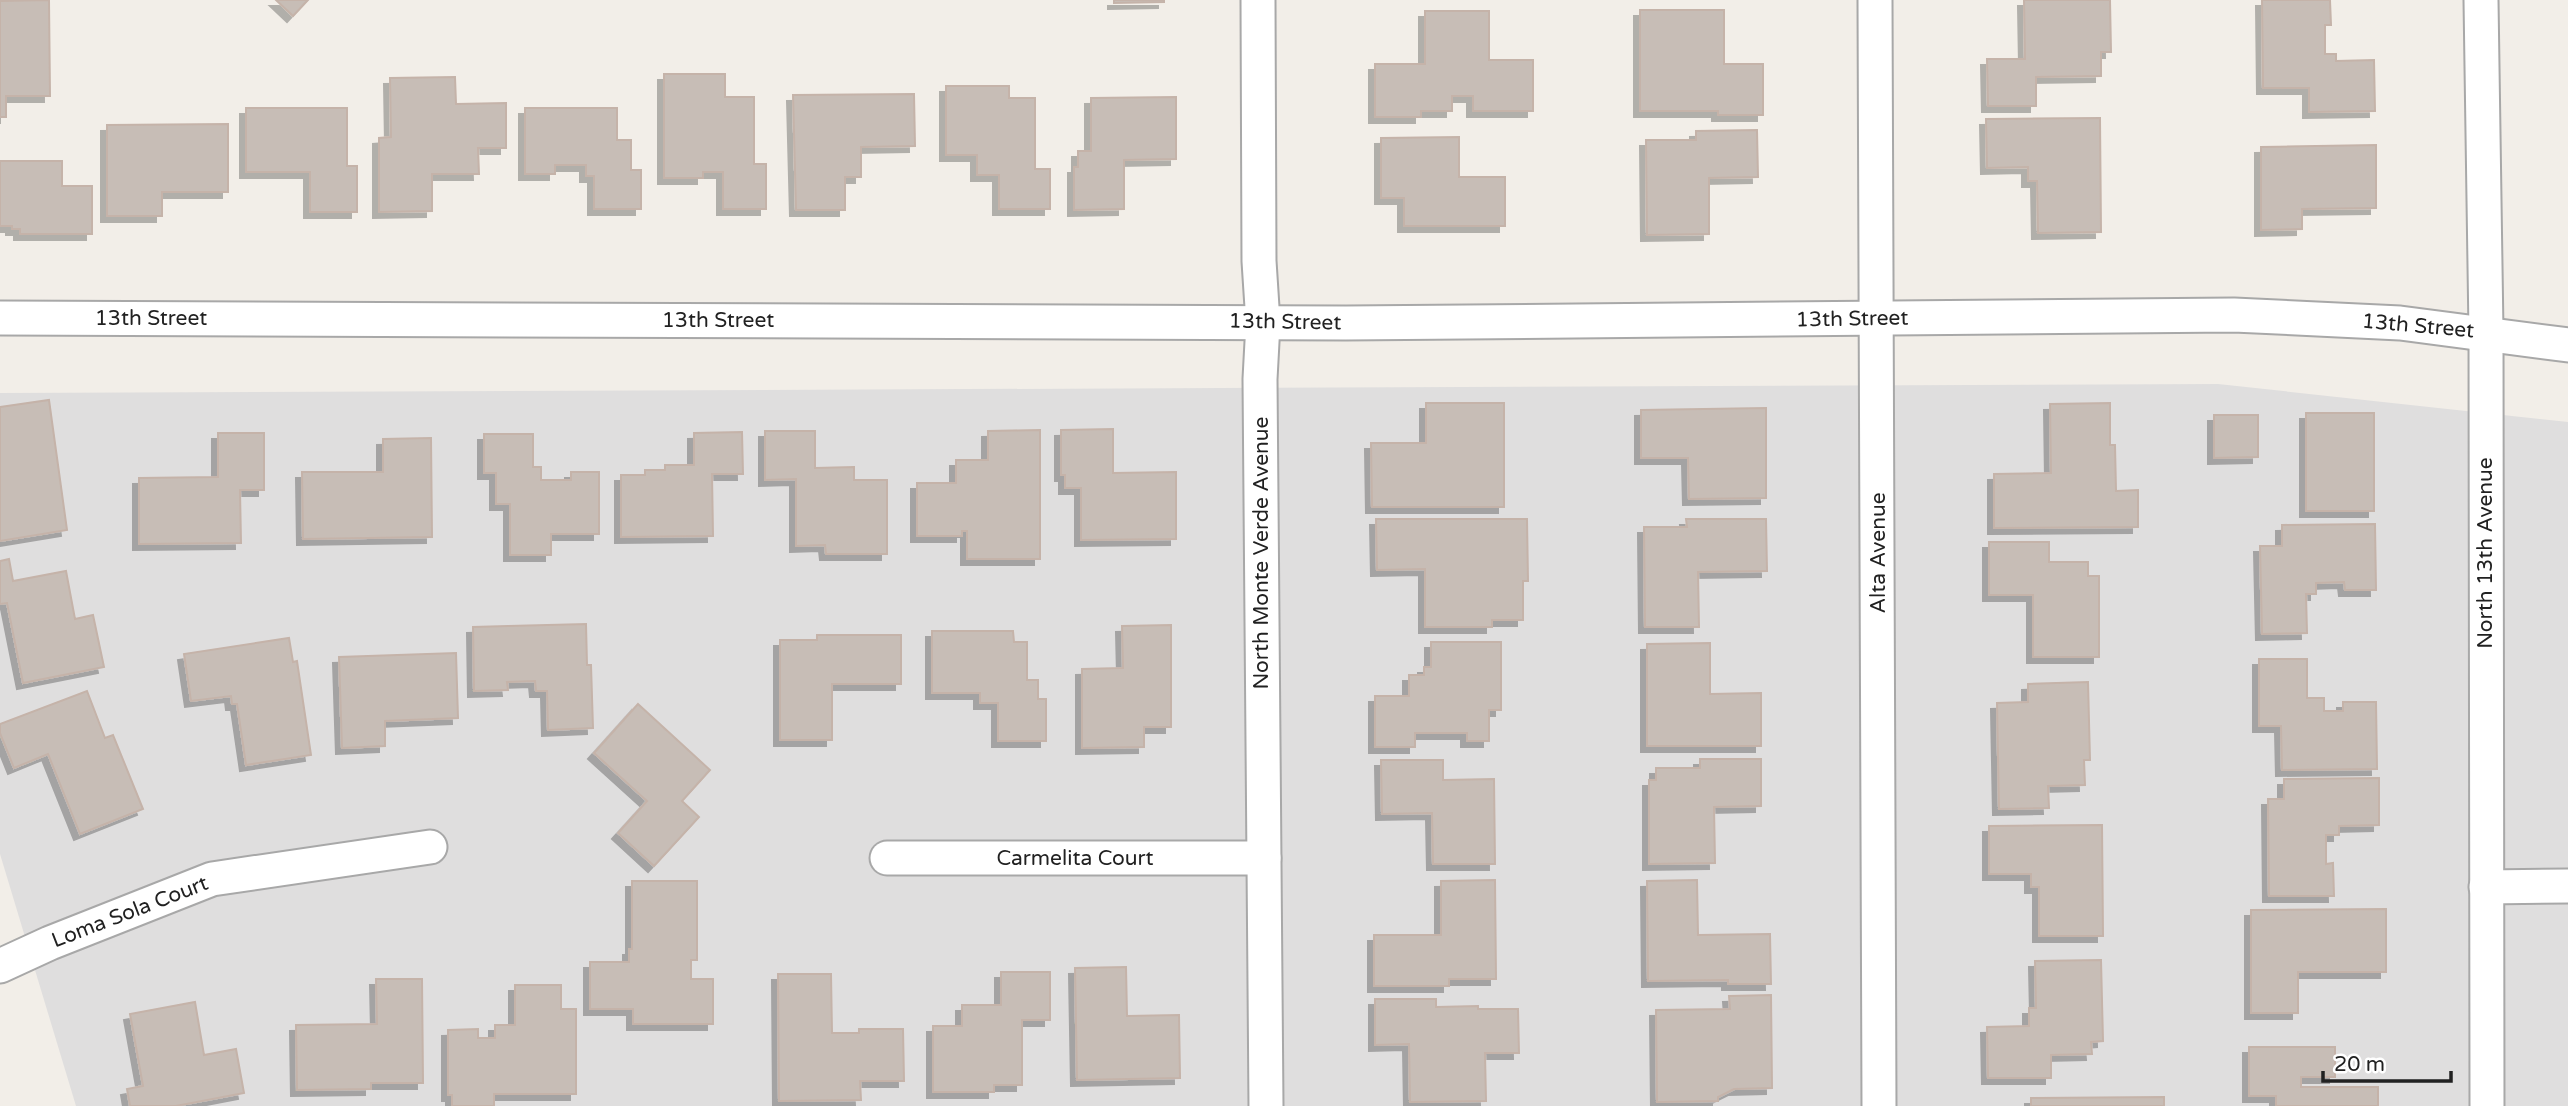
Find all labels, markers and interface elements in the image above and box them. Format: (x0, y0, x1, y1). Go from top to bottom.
street label: 13th Street (95, 306, 207, 331)
street label: 13th Street (1795, 306, 1909, 332)
street label: 13th Street (662, 308, 774, 333)
street label: 13th Street (1228, 309, 1342, 335)
street label: 13th Street (2361, 309, 2475, 343)
street label: North Monte Verde Avenue (1249, 416, 1274, 689)
street label: North 13th Avenue (2473, 457, 2498, 649)
street label: Alta Avenue (1866, 492, 1891, 614)
street label: Carmelita Court (996, 846, 1154, 871)
street label: Loma Sola Court (48, 871, 212, 953)
scale bar (2323, 1040, 2451, 1084)
text: 20 m (2334, 1052, 2385, 1077)

